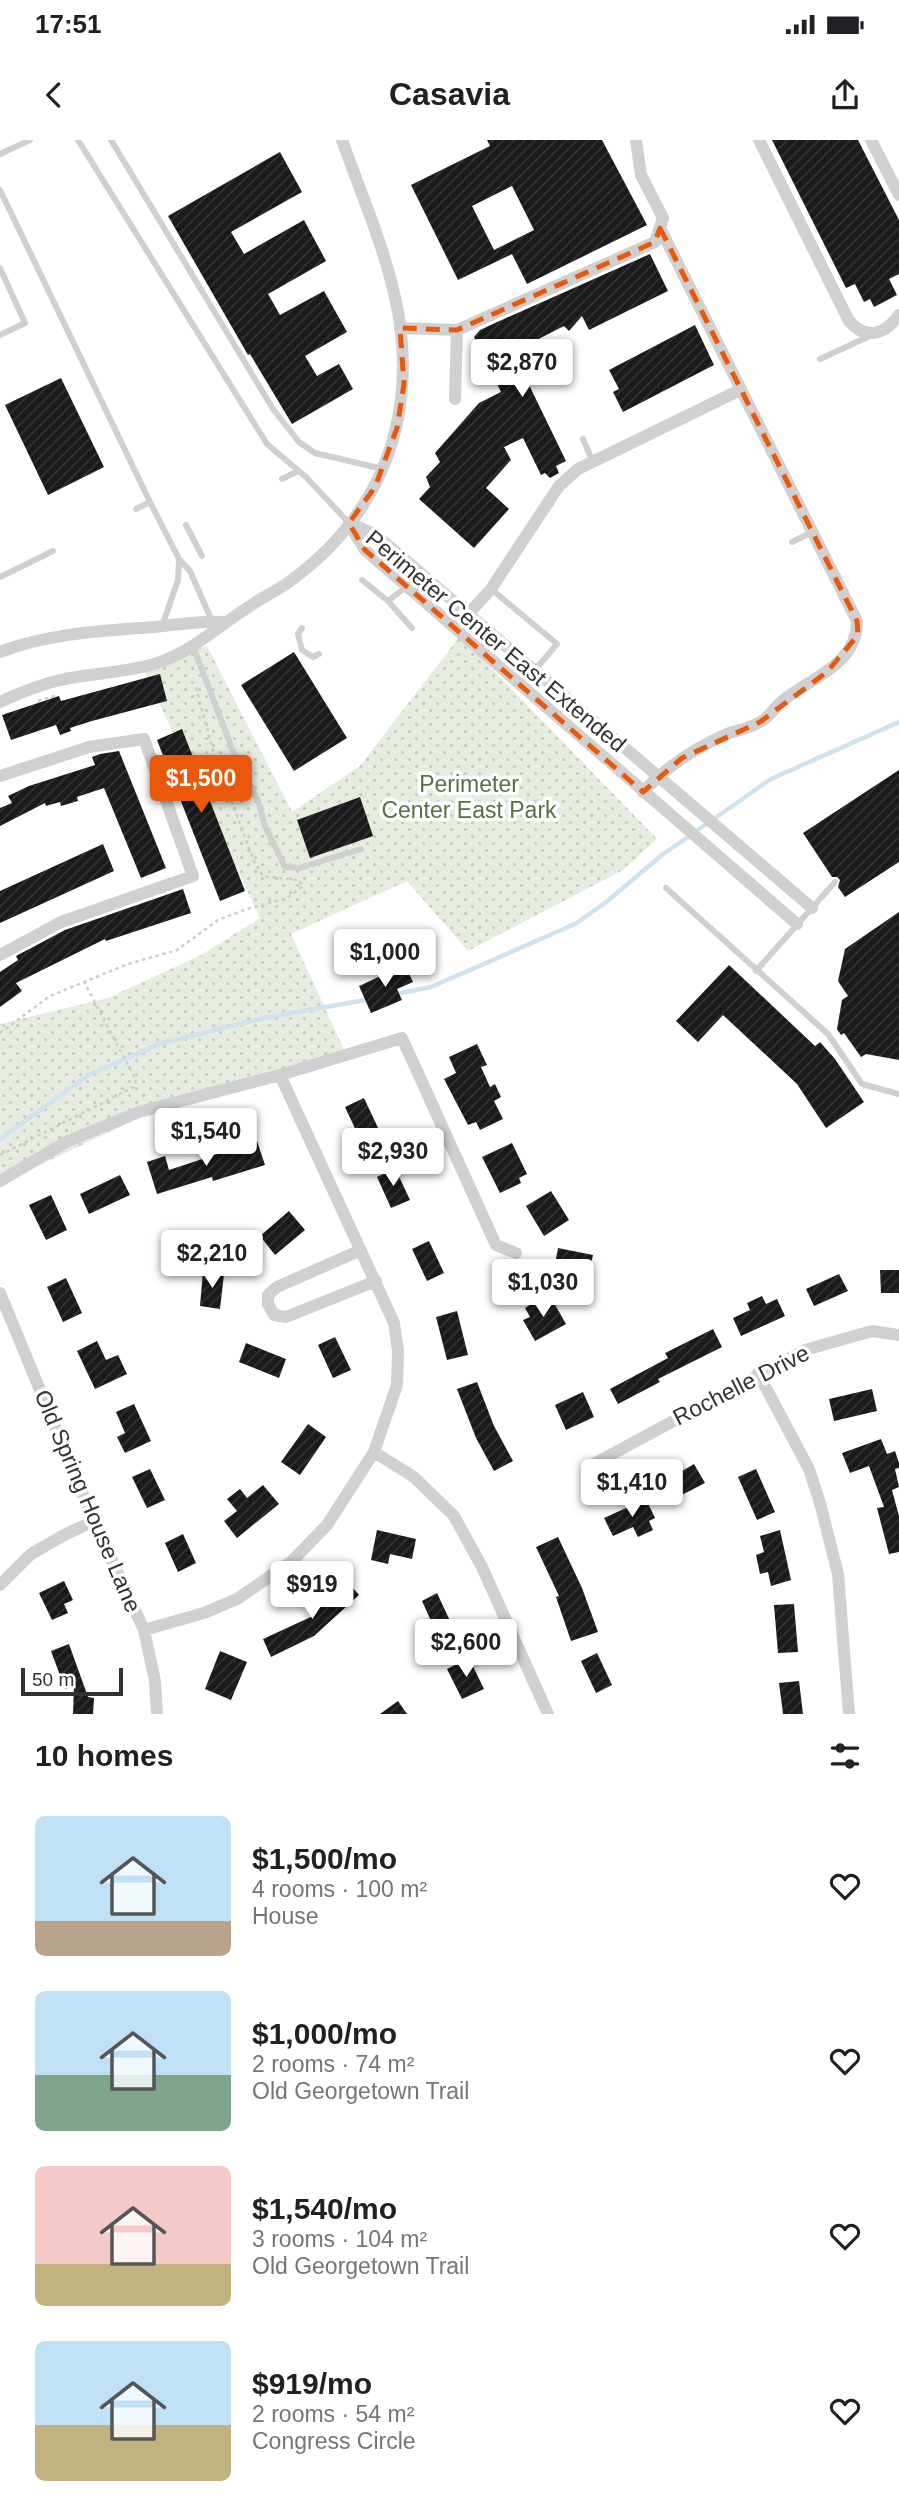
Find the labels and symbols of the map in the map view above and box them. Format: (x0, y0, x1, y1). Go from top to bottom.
pin: $2,870 (465, 340, 579, 399)
street label: Perimeter Center East Extended (361, 525, 631, 757)
pin: $1,500 (144, 756, 258, 815)
park label: Perimeter Center East Park (381, 771, 557, 823)
pin: $1,000 (328, 930, 442, 989)
pin: $1,540 (149, 1108, 263, 1168)
pin: $2,930 (336, 1128, 450, 1188)
pin: $2,210 (155, 1230, 269, 1290)
pin: $1,030 (486, 1260, 600, 1319)
street label: Rochelle Drive (668, 1339, 814, 1431)
street label: Old Spring House Lane (29, 1386, 147, 1616)
pin: $1,410 (575, 1460, 689, 1519)
pin: $919 (271, 1562, 353, 1621)
pin: $2,600 (409, 1620, 523, 1679)
scale bar (21, 1665, 122, 1697)

